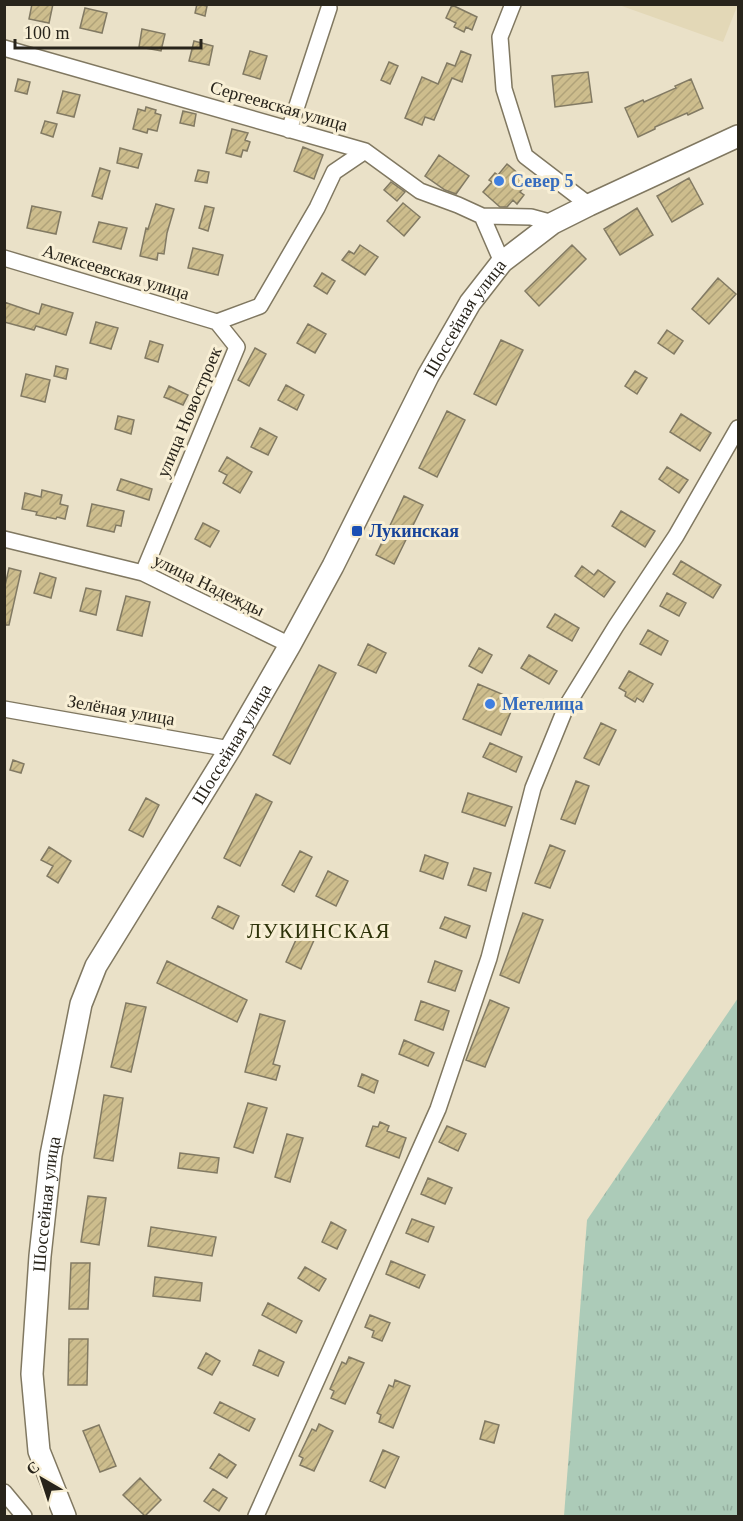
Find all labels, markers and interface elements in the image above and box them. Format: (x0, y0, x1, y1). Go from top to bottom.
scale bar (15, 12, 201, 50)
text: 100 m (24, 23, 70, 43)
street label: Сергеевская улица (208, 77, 350, 135)
place label: Север 5 (511, 171, 573, 191)
marker: Север 5 (492, 174, 506, 188)
street label: Алексеевская улица (40, 240, 192, 304)
street label: Шоссейная улица (419, 255, 510, 381)
street label: улица Новостроек (152, 344, 226, 480)
place label: Лукинская (369, 521, 459, 541)
marker: Лукинская (350, 524, 364, 538)
street label: улица Надежды (150, 550, 268, 620)
street label: Шоссейная улица (188, 681, 275, 808)
street label: Зелёная улица (66, 691, 176, 729)
place label: Метелица (502, 694, 583, 714)
marker: Метелица (483, 697, 497, 711)
district label: ЛУКИНСКАЯ (247, 919, 391, 943)
street label: Шоссейная улица (29, 1134, 65, 1272)
north arrow (12, 1449, 72, 1509)
text: С (23, 1457, 43, 1478)

